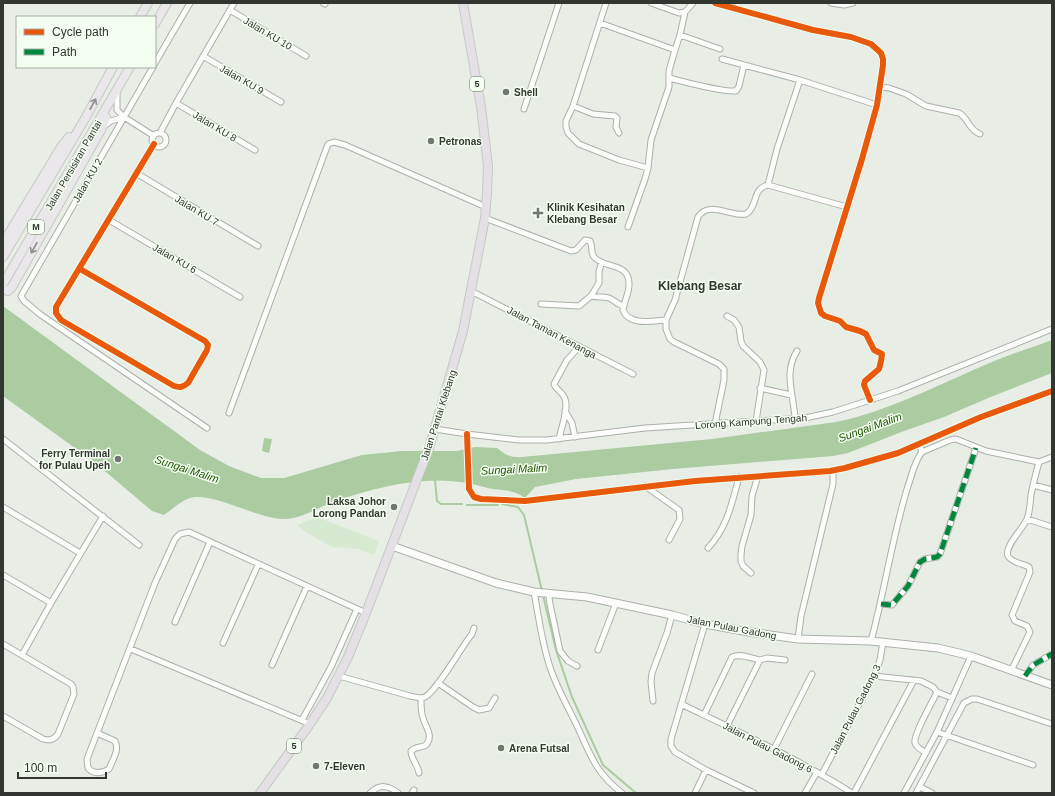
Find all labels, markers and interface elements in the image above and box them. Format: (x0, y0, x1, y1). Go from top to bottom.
street label: Jalan KU 10 (242, 15, 294, 52)
legend (16, 16, 156, 68)
text: Cycle path (52, 25, 109, 39)
text: Path (52, 45, 77, 59)
street label: Jalan KU 9 (218, 62, 266, 97)
road number: 5 (470, 77, 484, 91)
marker: Shell (501, 87, 511, 97)
place label: Shell (514, 87, 538, 98)
one-way arrow (89, 98, 97, 110)
street label: Jalan KU 8 (191, 109, 239, 144)
street label: Jalan Persisiran Pantai (43, 118, 104, 212)
marker: Petronas (426, 136, 436, 146)
place label: Petronas (439, 136, 482, 147)
street label: Jalan KU 2 (70, 156, 105, 204)
street label: Jalan KU 7 (173, 193, 221, 228)
place label: Klinik Kesihatan Klebang Besar (547, 202, 625, 225)
marker: Klinik Kesihatan Klebang Besar (532, 207, 544, 219)
road number: M (28, 220, 44, 234)
street label: Jalan KU 6 (151, 241, 199, 276)
one-way arrow (30, 242, 37, 254)
district label: Klebang Besar (658, 279, 742, 293)
street label: Jalan Taman Kenanga (505, 304, 599, 361)
street label: Jalan Pantai Klebang (419, 369, 458, 462)
water label: Sungai Malim (837, 410, 903, 444)
street label: Lorong Kampung Tengah (695, 412, 807, 431)
place label: Ferry Terminal for Pulau Upeh (39, 448, 110, 471)
water label: Sungai Malim (153, 453, 221, 485)
marker: Ferry Terminal for Pulau Upeh (113, 454, 123, 464)
water label: Sungai Malim (480, 461, 548, 477)
place label: Laksa Johor Lorong Pandan (313, 496, 386, 519)
marker: Laksa Johor Lorong Pandan (389, 502, 399, 512)
street label: Jalan Pulau Gadong (686, 613, 777, 642)
street label: Jalan Pulau Gadong 3 (828, 662, 883, 756)
street label: Jalan Pulau Gadong 6 (721, 720, 815, 775)
road number: 5 (287, 739, 301, 753)
marker: Arena Futsal (496, 743, 506, 753)
place label: Arena Futsal (509, 743, 570, 754)
scale bar (18, 754, 106, 780)
text: 100 m (24, 761, 57, 775)
marker: 7-Eleven (311, 761, 321, 771)
place label: 7-Eleven (324, 761, 365, 772)

